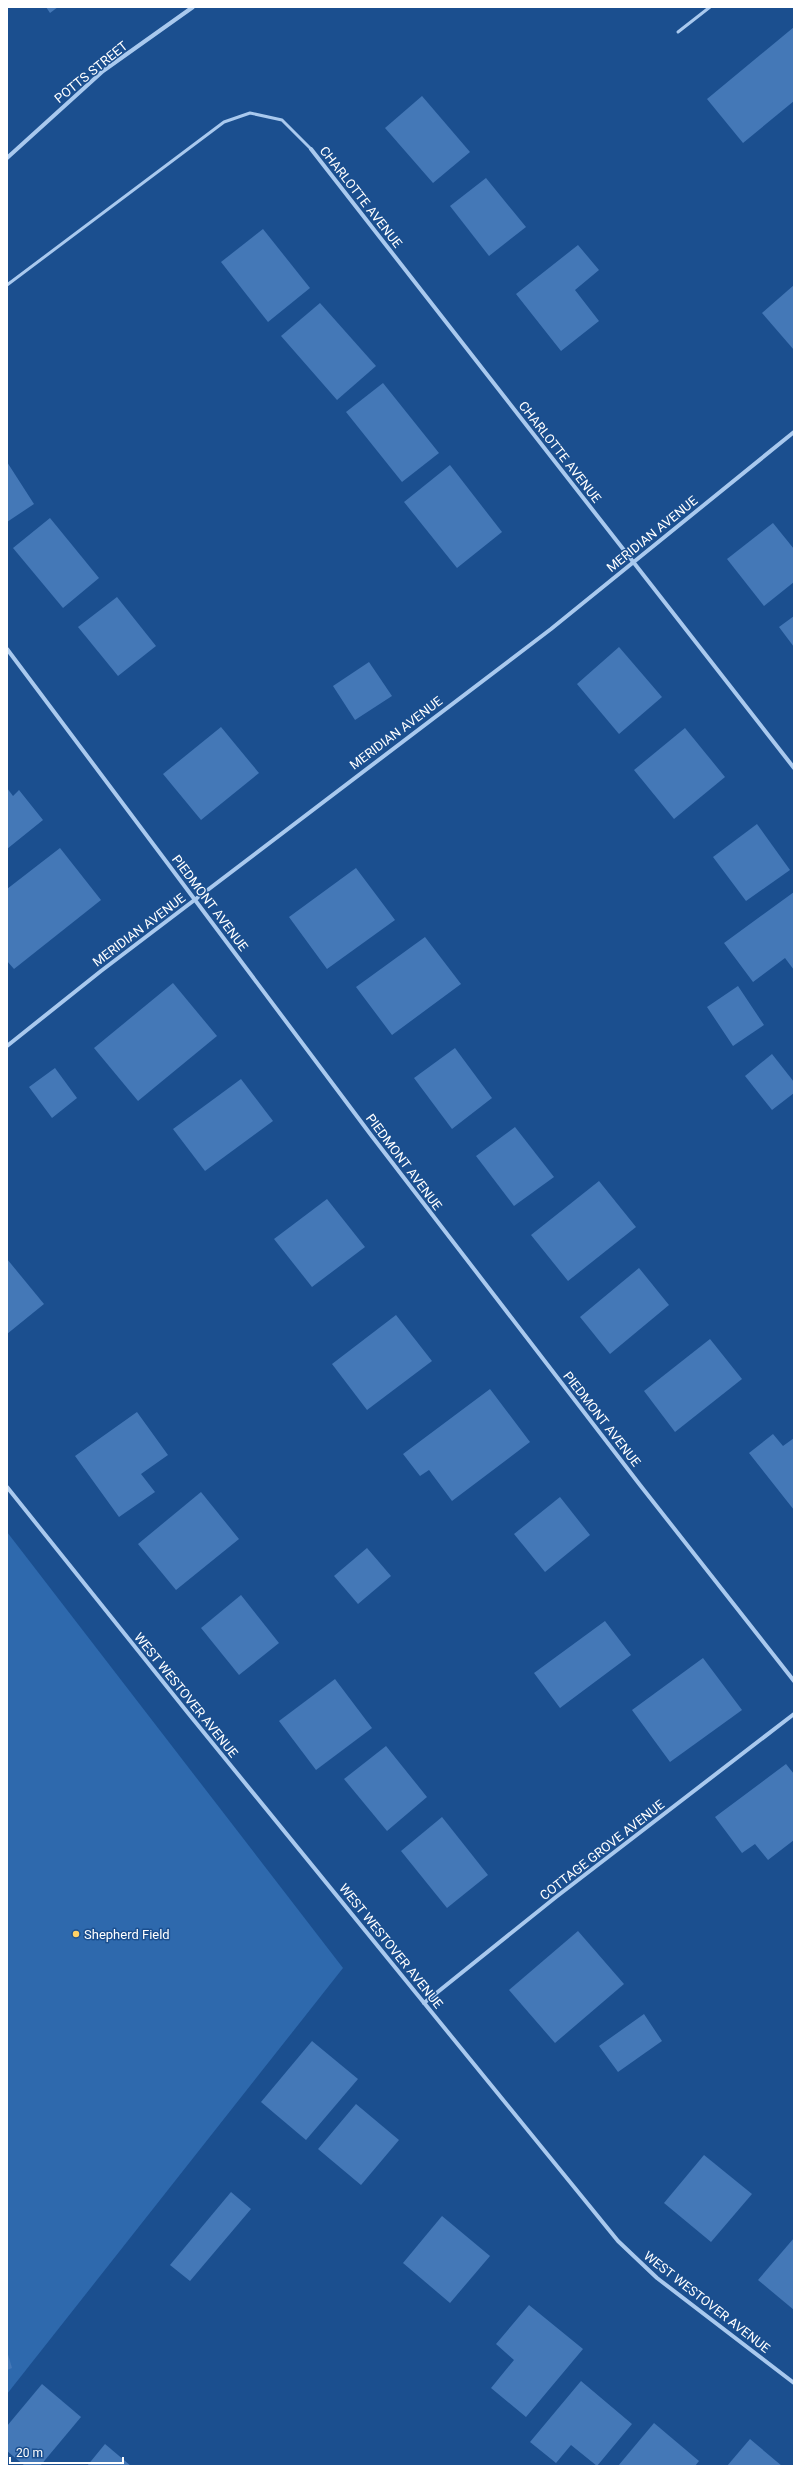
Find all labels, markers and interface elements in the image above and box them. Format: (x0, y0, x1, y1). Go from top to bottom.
street label: POTTS STREET (51, 38, 131, 106)
street label: CHARLOTTE AVENUE (317, 143, 405, 251)
street label: CHARLOTTE AVENUE (516, 398, 604, 506)
street label: MERIDIAN AVENUE (604, 493, 700, 575)
street label: MERIDIAN AVENUE (347, 693, 445, 773)
street label: PIEDMONT AVENUE (169, 852, 251, 954)
street label: MERIDIAN AVENUE (90, 890, 188, 970)
street label: PIEDMONT AVENUE (363, 1111, 445, 1213)
street label: PIEDMONT AVENUE (560, 1368, 644, 1470)
street label: WEST WESTOVER AVENUE (131, 1630, 241, 1760)
street label: COTTAGE GROVE AVENUE (537, 1797, 667, 1903)
street label: WEST WESTOVER AVENUE (336, 1881, 446, 2011)
place label: Shepherd Field (84, 1927, 170, 1942)
marker: Shepherd Field (71, 1929, 81, 1939)
street label: WEST WESTOVER AVENUE (641, 2248, 773, 2356)
scale bar (10, 2439, 123, 2465)
text: 20 m (16, 2446, 43, 2460)

